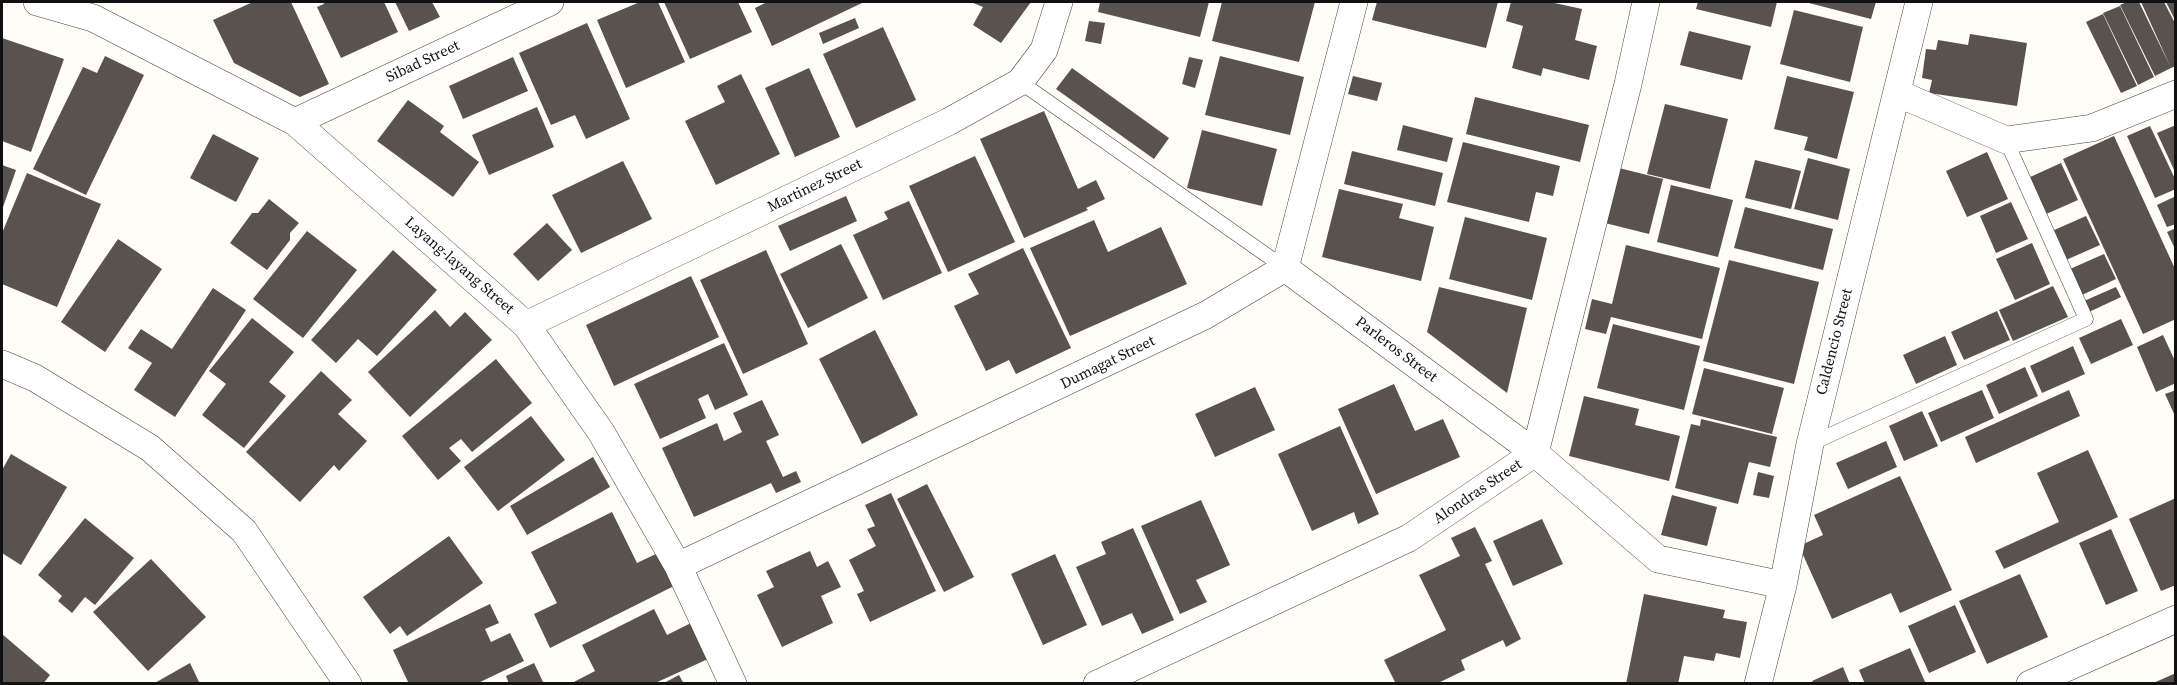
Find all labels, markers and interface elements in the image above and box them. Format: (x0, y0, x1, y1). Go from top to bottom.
street label: Sibad Street (383, 37, 463, 87)
street label: Martinez Street (765, 155, 865, 217)
street label: Layang-layang Street (401, 214, 517, 318)
street label: Caldencio Street (1813, 287, 1857, 397)
street label: Parleros Street (1351, 313, 1441, 387)
street label: Dumagat Street (1058, 332, 1158, 394)
street label: Alondras Street (1430, 456, 1526, 528)

